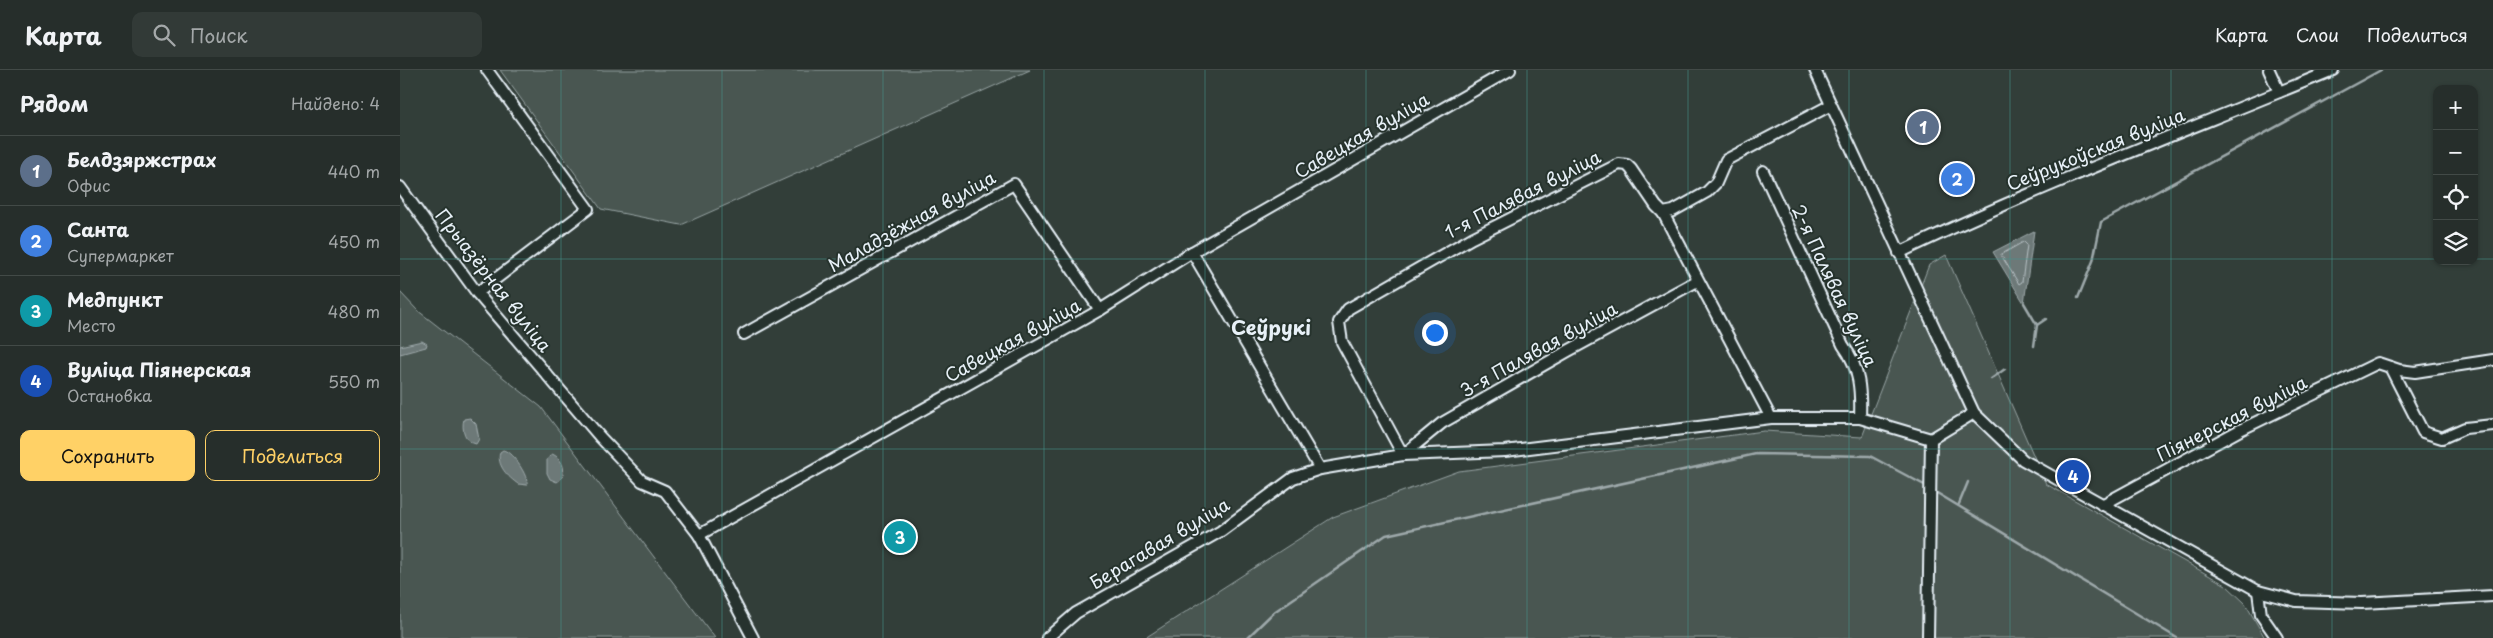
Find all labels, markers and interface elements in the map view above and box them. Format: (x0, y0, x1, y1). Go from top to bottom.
search box (132, 12, 482, 57)
text: Карта (25, 17, 102, 53)
icon: search (150, 21, 178, 49)
text: Поиск (190, 21, 248, 49)
text: Карта (2215, 21, 2268, 48)
text: Слои (2296, 21, 2339, 48)
text: Поделиться (2367, 21, 2468, 48)
street label: Савецкая вуліца (1289, 85, 1434, 184)
map controls (2433, 85, 2478, 265)
button: + (2433, 85, 2478, 130)
text: Рядом (20, 87, 88, 119)
text: Найдено: 4 (291, 91, 380, 115)
street label: Сеўрукоўская вуліца (2002, 100, 2189, 197)
pin: 1 (1907, 108, 1939, 146)
button: − (2433, 130, 2478, 175)
street label: 1-я Палявая вуліца (1439, 143, 1605, 245)
text: Белдзяржстрах (67, 145, 216, 173)
text: 1 (32, 159, 40, 183)
text: 440 m (328, 159, 380, 183)
pin: 2 (1941, 160, 1973, 198)
street label: Маладзёжная вуліца (823, 163, 1000, 278)
text: Офис (67, 173, 110, 197)
button: locate (2433, 175, 2478, 220)
street label: 2-я Палявая вуліца (1786, 200, 1885, 371)
street label: Прыазёрная вуліца (430, 203, 559, 357)
text: Санта (67, 215, 129, 243)
button: layers (2433, 220, 2478, 265)
text: 2 (30, 229, 42, 253)
text: 450 m (328, 229, 380, 253)
text: Супермаркет (67, 243, 174, 267)
text: Медпункт (67, 285, 163, 313)
street label: Савецкая вуліца (939, 291, 1085, 388)
street label: 3-я Палявая вуліца (1455, 294, 1622, 403)
text: 3 (31, 299, 41, 323)
text: 480 m (328, 299, 380, 323)
district label: Сеўрукі (1231, 312, 1311, 342)
text: Место (67, 313, 116, 337)
your location (1422, 320, 1448, 346)
text: Вуліца Піянерская (67, 355, 251, 383)
street label: Піянерская вуліца (2151, 368, 2311, 467)
text: 4 (31, 369, 41, 393)
text: 550 m (328, 369, 380, 393)
text: Остановка (67, 383, 152, 407)
button: Сохранить (20, 430, 195, 481)
button: Поделиться (205, 430, 380, 481)
pin: 4 (2057, 457, 2089, 495)
street label: Берагавая вуліца (1084, 490, 1234, 595)
pin: 3 (884, 518, 916, 556)

